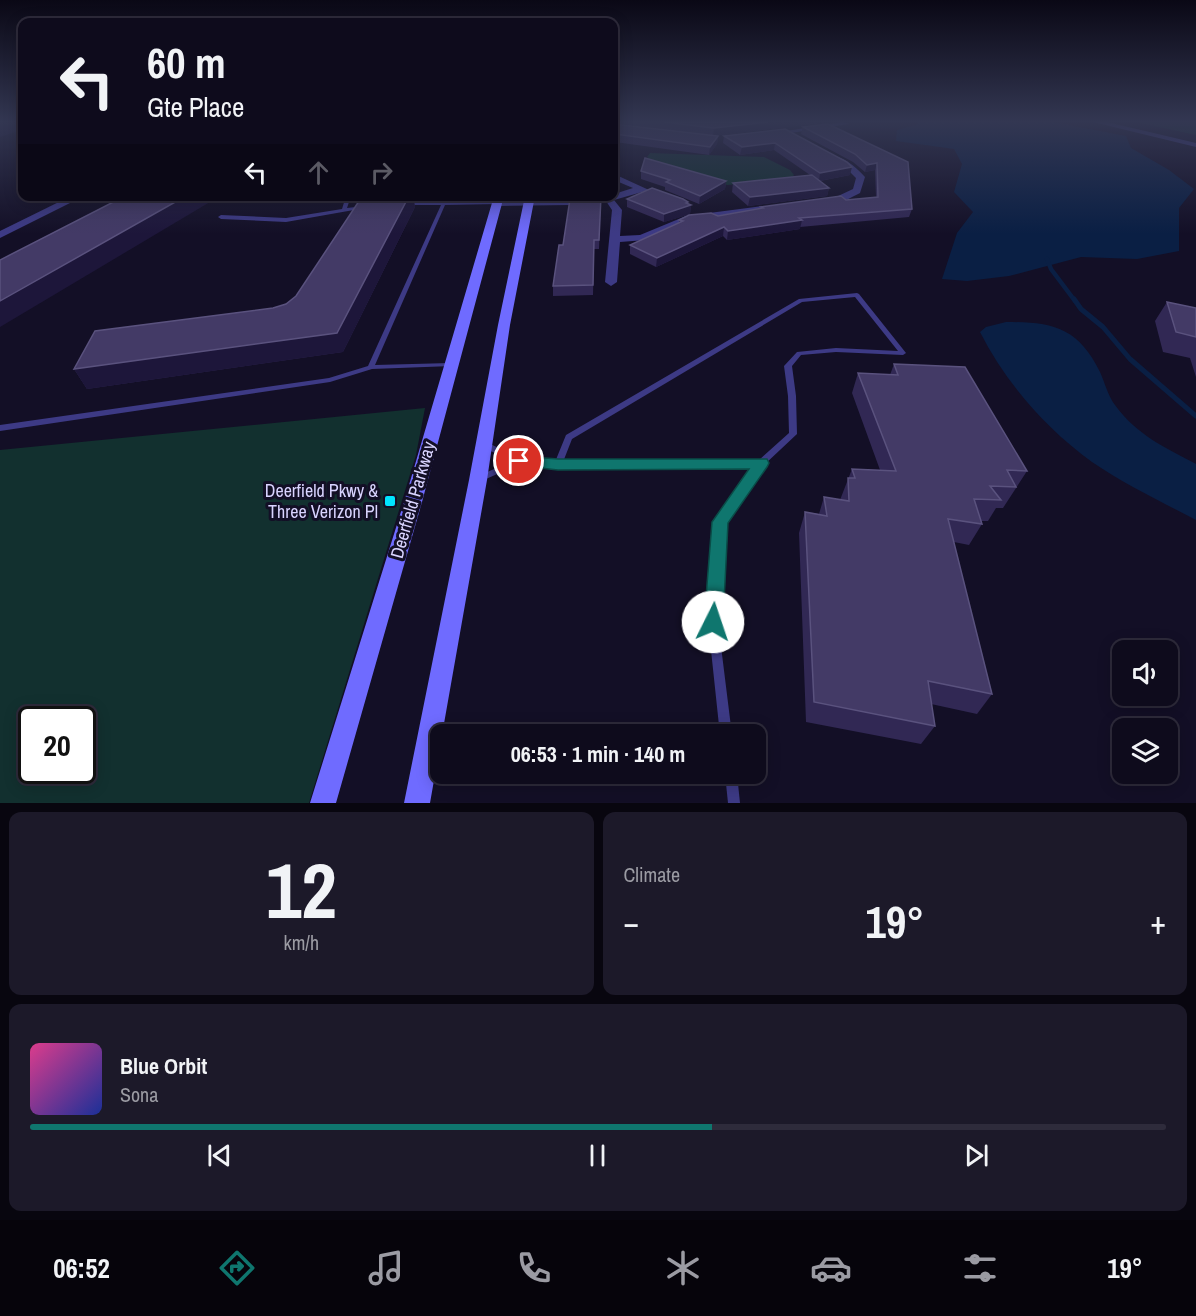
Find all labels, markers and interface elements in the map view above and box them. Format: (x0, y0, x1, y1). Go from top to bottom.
text: 60 m (147, 35, 226, 91)
icon: left (48, 42, 126, 120)
text: Gte Place (147, 89, 244, 125)
icon: left (239, 156, 272, 189)
icon: ahead (302, 156, 335, 189)
icon: right (365, 156, 398, 189)
pin (493, 435, 544, 486)
street label: Deerfield Parkway (384, 438, 441, 561)
icon: arrive (502, 444, 535, 477)
place label: Deerfield Pkwy & Three Verizon Pl (265, 478, 378, 524)
marker: Deerfield Pkwy & Three Verizon Pl (383, 494, 397, 508)
position arrow (681, 590, 745, 654)
map controls (1112, 640, 1178, 784)
button: sound (1112, 640, 1178, 706)
speed limit sign: 20 (18, 706, 96, 784)
button: layers (1112, 718, 1178, 784)
text: 06:53 · 1 min · 140 m (511, 739, 685, 769)
text: 12 (266, 837, 337, 942)
text: Climate (624, 861, 680, 888)
text: 19° (865, 891, 924, 952)
text: − (624, 900, 639, 944)
text: + (1150, 900, 1166, 944)
text: km/h (283, 929, 319, 956)
text: Blue Orbit (120, 1051, 207, 1081)
text: Sona (120, 1081, 158, 1108)
icon: previous (203, 1139, 236, 1172)
icon: pause (581, 1139, 614, 1172)
icon: next (960, 1139, 993, 1172)
icon: directions (216, 1247, 258, 1289)
icon: music (365, 1247, 407, 1289)
icon: phone (513, 1247, 555, 1289)
icon: climate (662, 1247, 704, 1289)
icon: car (810, 1247, 852, 1289)
icon: filters (959, 1247, 1001, 1289)
text: 06:52 (53, 1250, 110, 1286)
text: 19° (1107, 1250, 1143, 1286)

